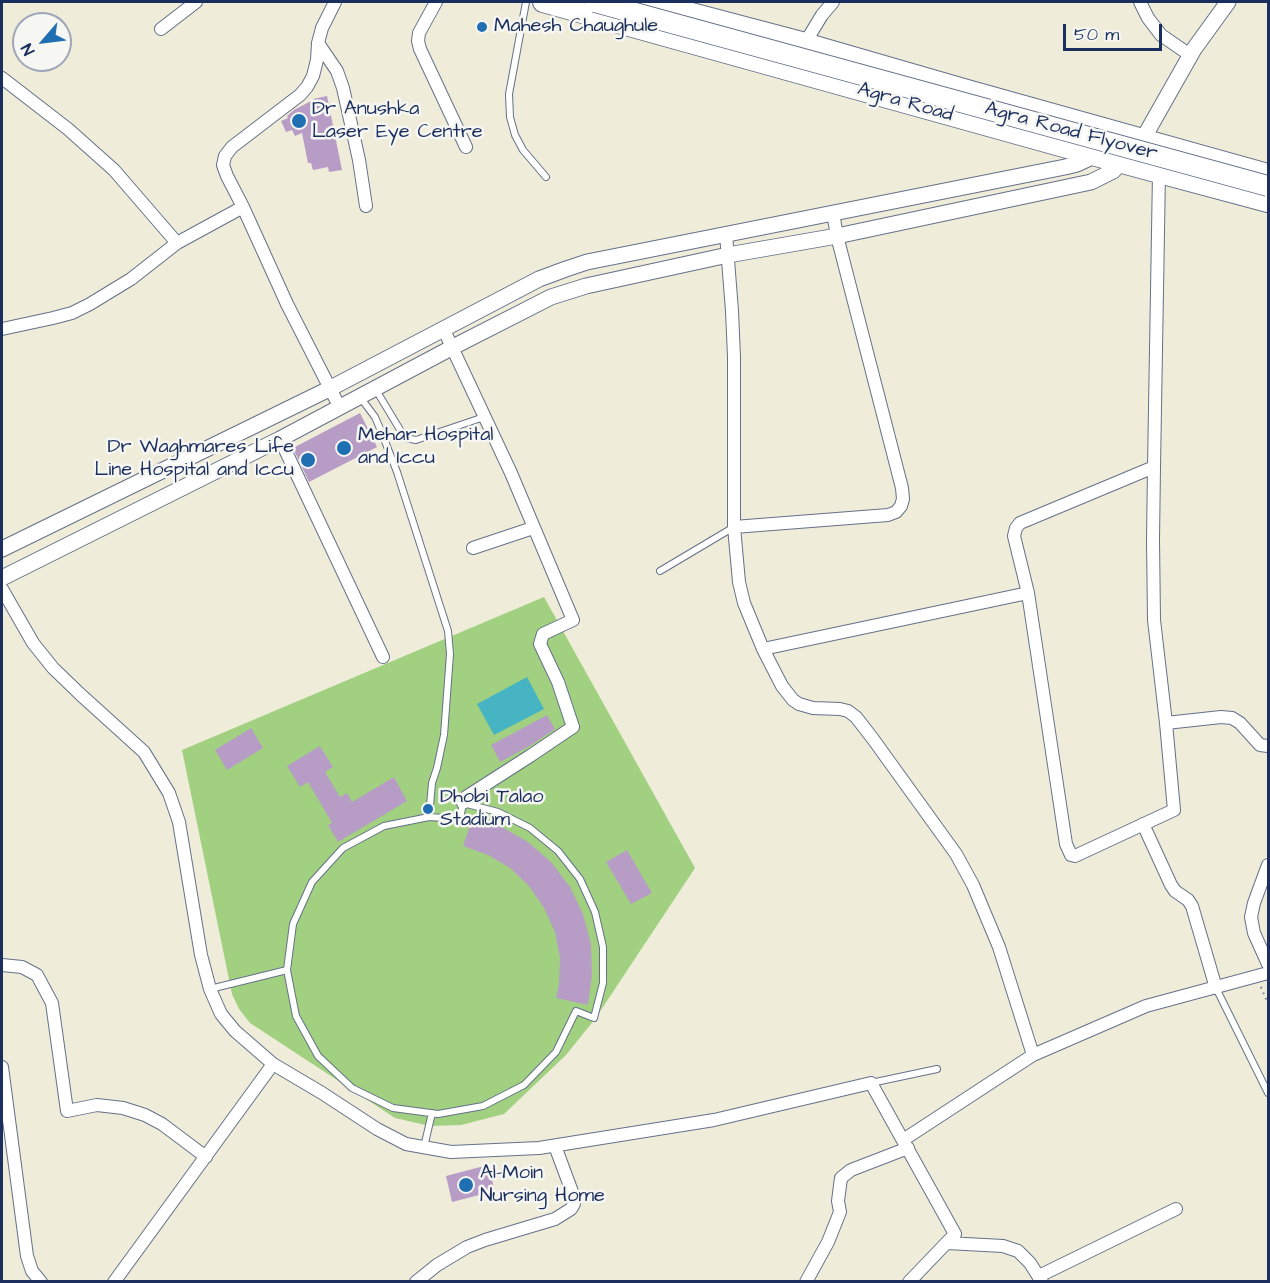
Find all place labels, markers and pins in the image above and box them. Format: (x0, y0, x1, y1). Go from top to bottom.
place label: Mahesh Chaughule (494, 15, 658, 39)
marker: Mahesh Chaughule (475, 20, 489, 34)
place label: Dr Anushka Laser Eye Centre (312, 98, 482, 145)
marker: Dr Anushka Laser Eye Centre (290, 112, 308, 130)
place label: Mehar Hospital and Iccu (358, 424, 493, 471)
place label: Dr Waghmares Life Line Hospital and Iccu (94, 436, 294, 483)
marker: Mehar Hospital and Iccu (335, 439, 353, 457)
marker: Dr Waghmares Life Line Hospital and Iccu (299, 451, 317, 469)
place label: Dhobi Talao Stadium (440, 786, 544, 833)
marker: Dhobi Talao Stadium (421, 802, 435, 816)
place label: Al-Moin Nursing Home (480, 1162, 605, 1209)
marker: Al-Moin Nursing Home (457, 1176, 475, 1194)

